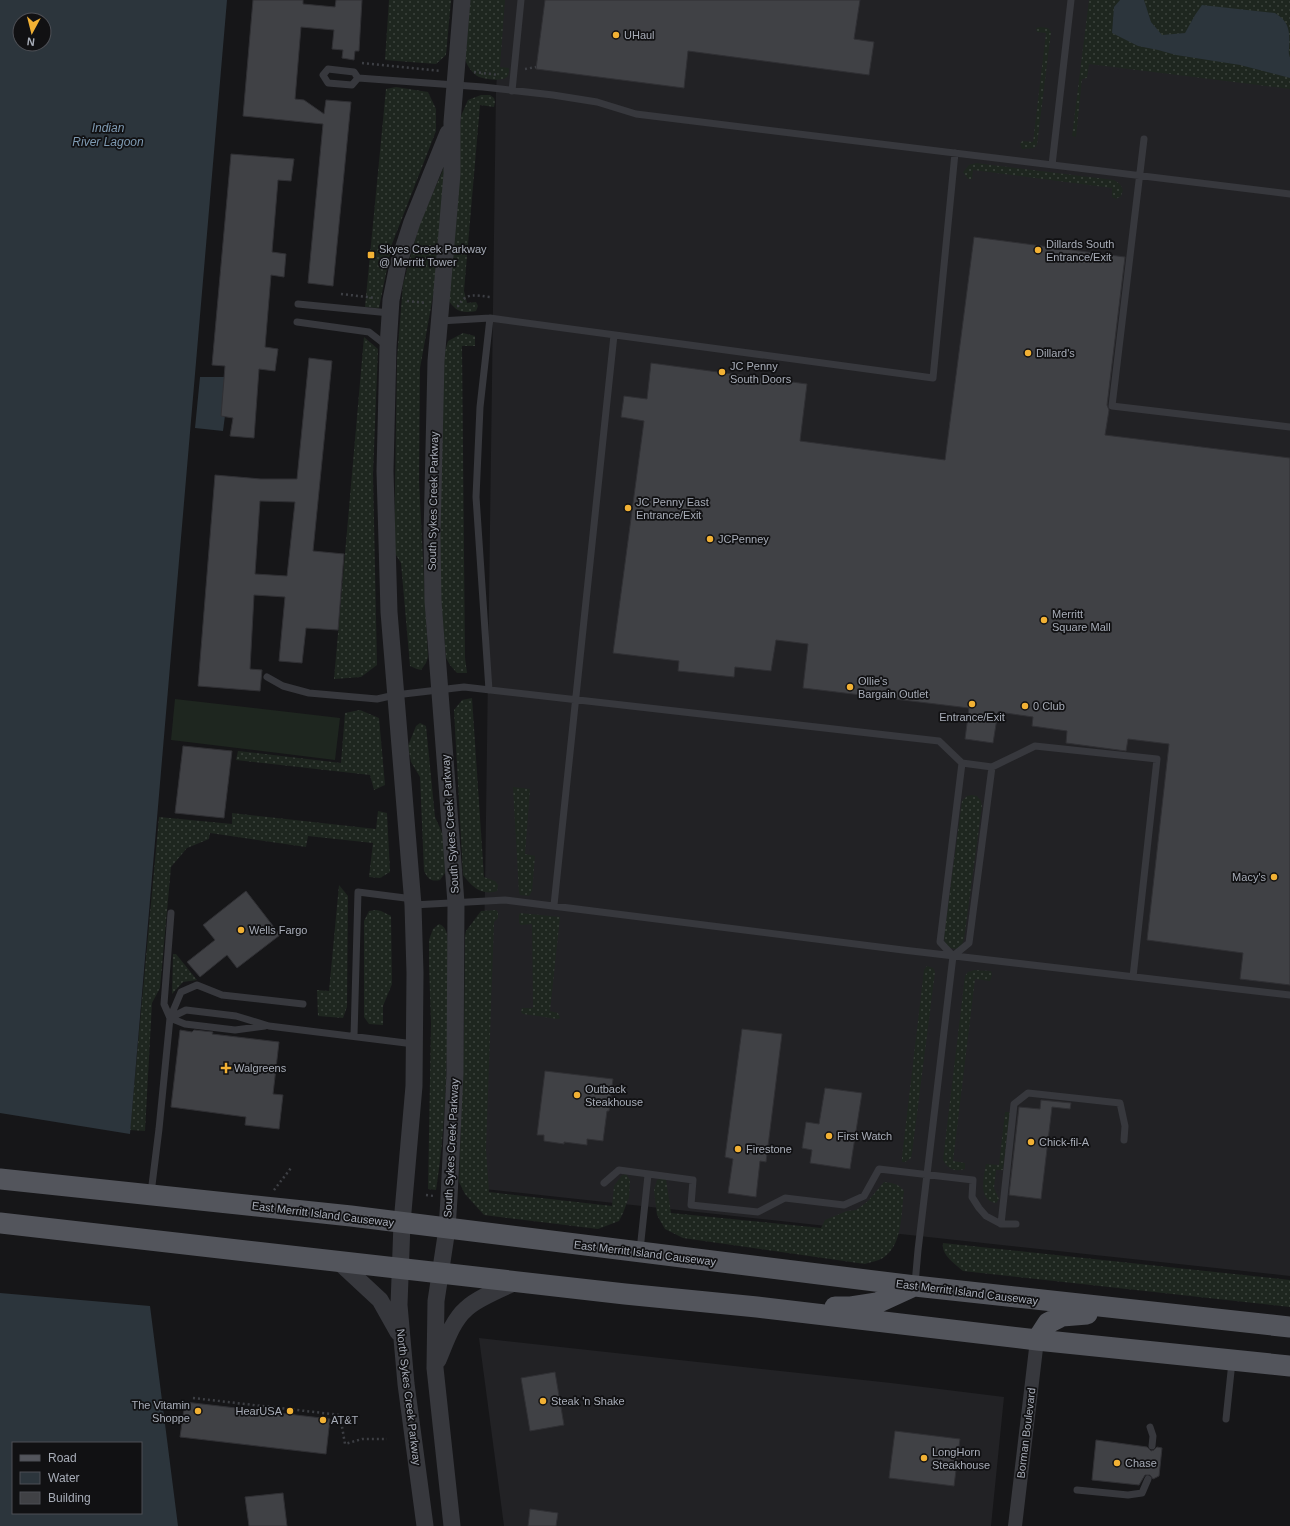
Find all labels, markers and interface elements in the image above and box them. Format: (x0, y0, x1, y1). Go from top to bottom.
north arrow (12, 12, 52, 52)
place label: UHaul (624, 29, 655, 41)
marker: UHaul (611, 30, 621, 40)
text: N (26, 35, 35, 48)
water label: Indian River Lagoon (72, 121, 144, 149)
place label: Dillards South Entrance/Exit (1046, 238, 1114, 263)
place label: Skyes Creek Parkway @ Merritt Tower (379, 243, 487, 268)
marker: Dillards South Entrance/Exit (1033, 245, 1043, 255)
marker: Skyes Creek Parkway @ Merritt Tower (366, 250, 376, 260)
place label: Dillard's (1036, 347, 1075, 359)
marker: Dillard's (1023, 348, 1033, 358)
place label: JC Penny South Doors (730, 360, 792, 385)
marker: JC Penny South Doors (717, 367, 727, 377)
street label: South Sykes Creek Parkway (426, 431, 440, 571)
place label: JC Penny East Entrance/Exit (636, 496, 709, 521)
marker: JC Penny East Entrance/Exit (623, 503, 633, 513)
place label: JCPenney (718, 533, 769, 545)
marker: JCPenney (705, 534, 715, 544)
place label: Merritt Square Mall (1052, 608, 1111, 633)
marker: Merritt Square Mall (1039, 615, 1049, 625)
place label: Ollie's Bargain Outlet (858, 675, 928, 700)
marker: Ollie's Bargain Outlet (845, 682, 855, 692)
marker: Entrance/Exit (967, 699, 977, 709)
place label: 0 Club (1033, 700, 1065, 712)
marker: 0 Club (1020, 701, 1030, 711)
place label: Entrance/Exit (939, 711, 1005, 723)
street label: South Sykes Creek Parkway (439, 754, 461, 894)
place label: Macy's (1232, 871, 1266, 883)
marker: Macy's (1269, 872, 1279, 882)
place label: Wells Fargo (249, 924, 307, 936)
marker: Wells Fargo (236, 925, 246, 935)
place label: Walgreens (234, 1062, 287, 1074)
marker: Walgreens (221, 1063, 231, 1073)
street label: South Sykes Creek Parkway (441, 1078, 461, 1218)
place label: Outback Steakhouse (585, 1083, 643, 1108)
marker: Outback Steakhouse (572, 1090, 582, 1100)
place label: First Watch (837, 1130, 892, 1142)
marker: First Watch (824, 1131, 834, 1141)
place label: Chick-fil-A (1039, 1136, 1090, 1148)
marker: Chick-fil-A (1026, 1137, 1036, 1147)
place label: Firestone (746, 1143, 792, 1155)
marker: Firestone (733, 1144, 743, 1154)
street label: East Merritt Island Causeway (251, 1199, 395, 1229)
street label: East Merritt Island Causeway (573, 1238, 717, 1268)
street label: East Merritt Island Causeway (895, 1277, 1039, 1307)
street label: North Sykes Creek Parkway (395, 1328, 423, 1466)
street label: Borman Boulevard (1014, 1387, 1038, 1479)
place label: Steak 'n Shake (551, 1395, 625, 1407)
marker: Steak 'n Shake (538, 1396, 548, 1406)
place label: The Vitamin Shoppe (132, 1399, 190, 1424)
place label: HearUSA (236, 1405, 283, 1417)
marker: The Vitamin Shoppe (193, 1406, 203, 1416)
marker: HearUSA (285, 1406, 295, 1416)
place label: AT&T (331, 1414, 359, 1426)
marker: AT&T (318, 1415, 328, 1425)
legend (12, 1442, 142, 1514)
place label: LongHorn Steakhouse (932, 1446, 990, 1471)
text: Road (48, 1451, 77, 1465)
marker: LongHorn Steakhouse (919, 1453, 929, 1463)
place label: Chase (1125, 1457, 1157, 1469)
marker: Chase (1112, 1458, 1122, 1468)
text: Water (48, 1471, 80, 1485)
text: Building (48, 1491, 91, 1505)

